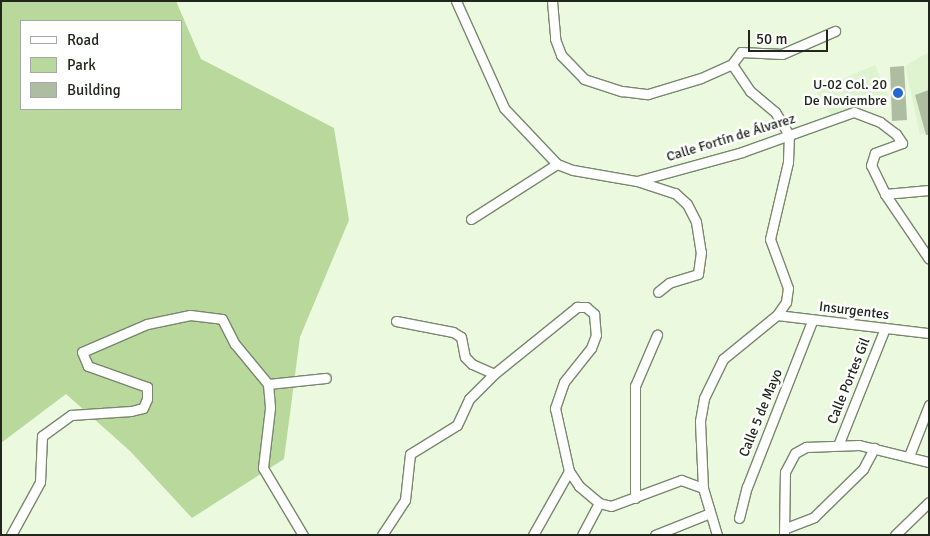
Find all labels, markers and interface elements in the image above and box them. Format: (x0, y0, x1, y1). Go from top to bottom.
legend (20, 20, 182, 110)
scale bar (750, 20, 830, 52)
text: 50 m (756, 30, 787, 48)
text: Road (67, 31, 99, 49)
text: Park (67, 56, 96, 74)
place label: U-02 Col. 20 De Noviembre (804, 77, 887, 110)
text: Building (67, 81, 121, 99)
marker: U-02 Col. 20 De Noviembre (891, 86, 905, 100)
street label: Calle Fortín de Álvarez (664, 110, 798, 166)
street label: Insurgentes (818, 298, 890, 324)
street label: Calle Portes Gil (824, 335, 874, 427)
street label: Calle 5 de Mayo (736, 367, 786, 459)

